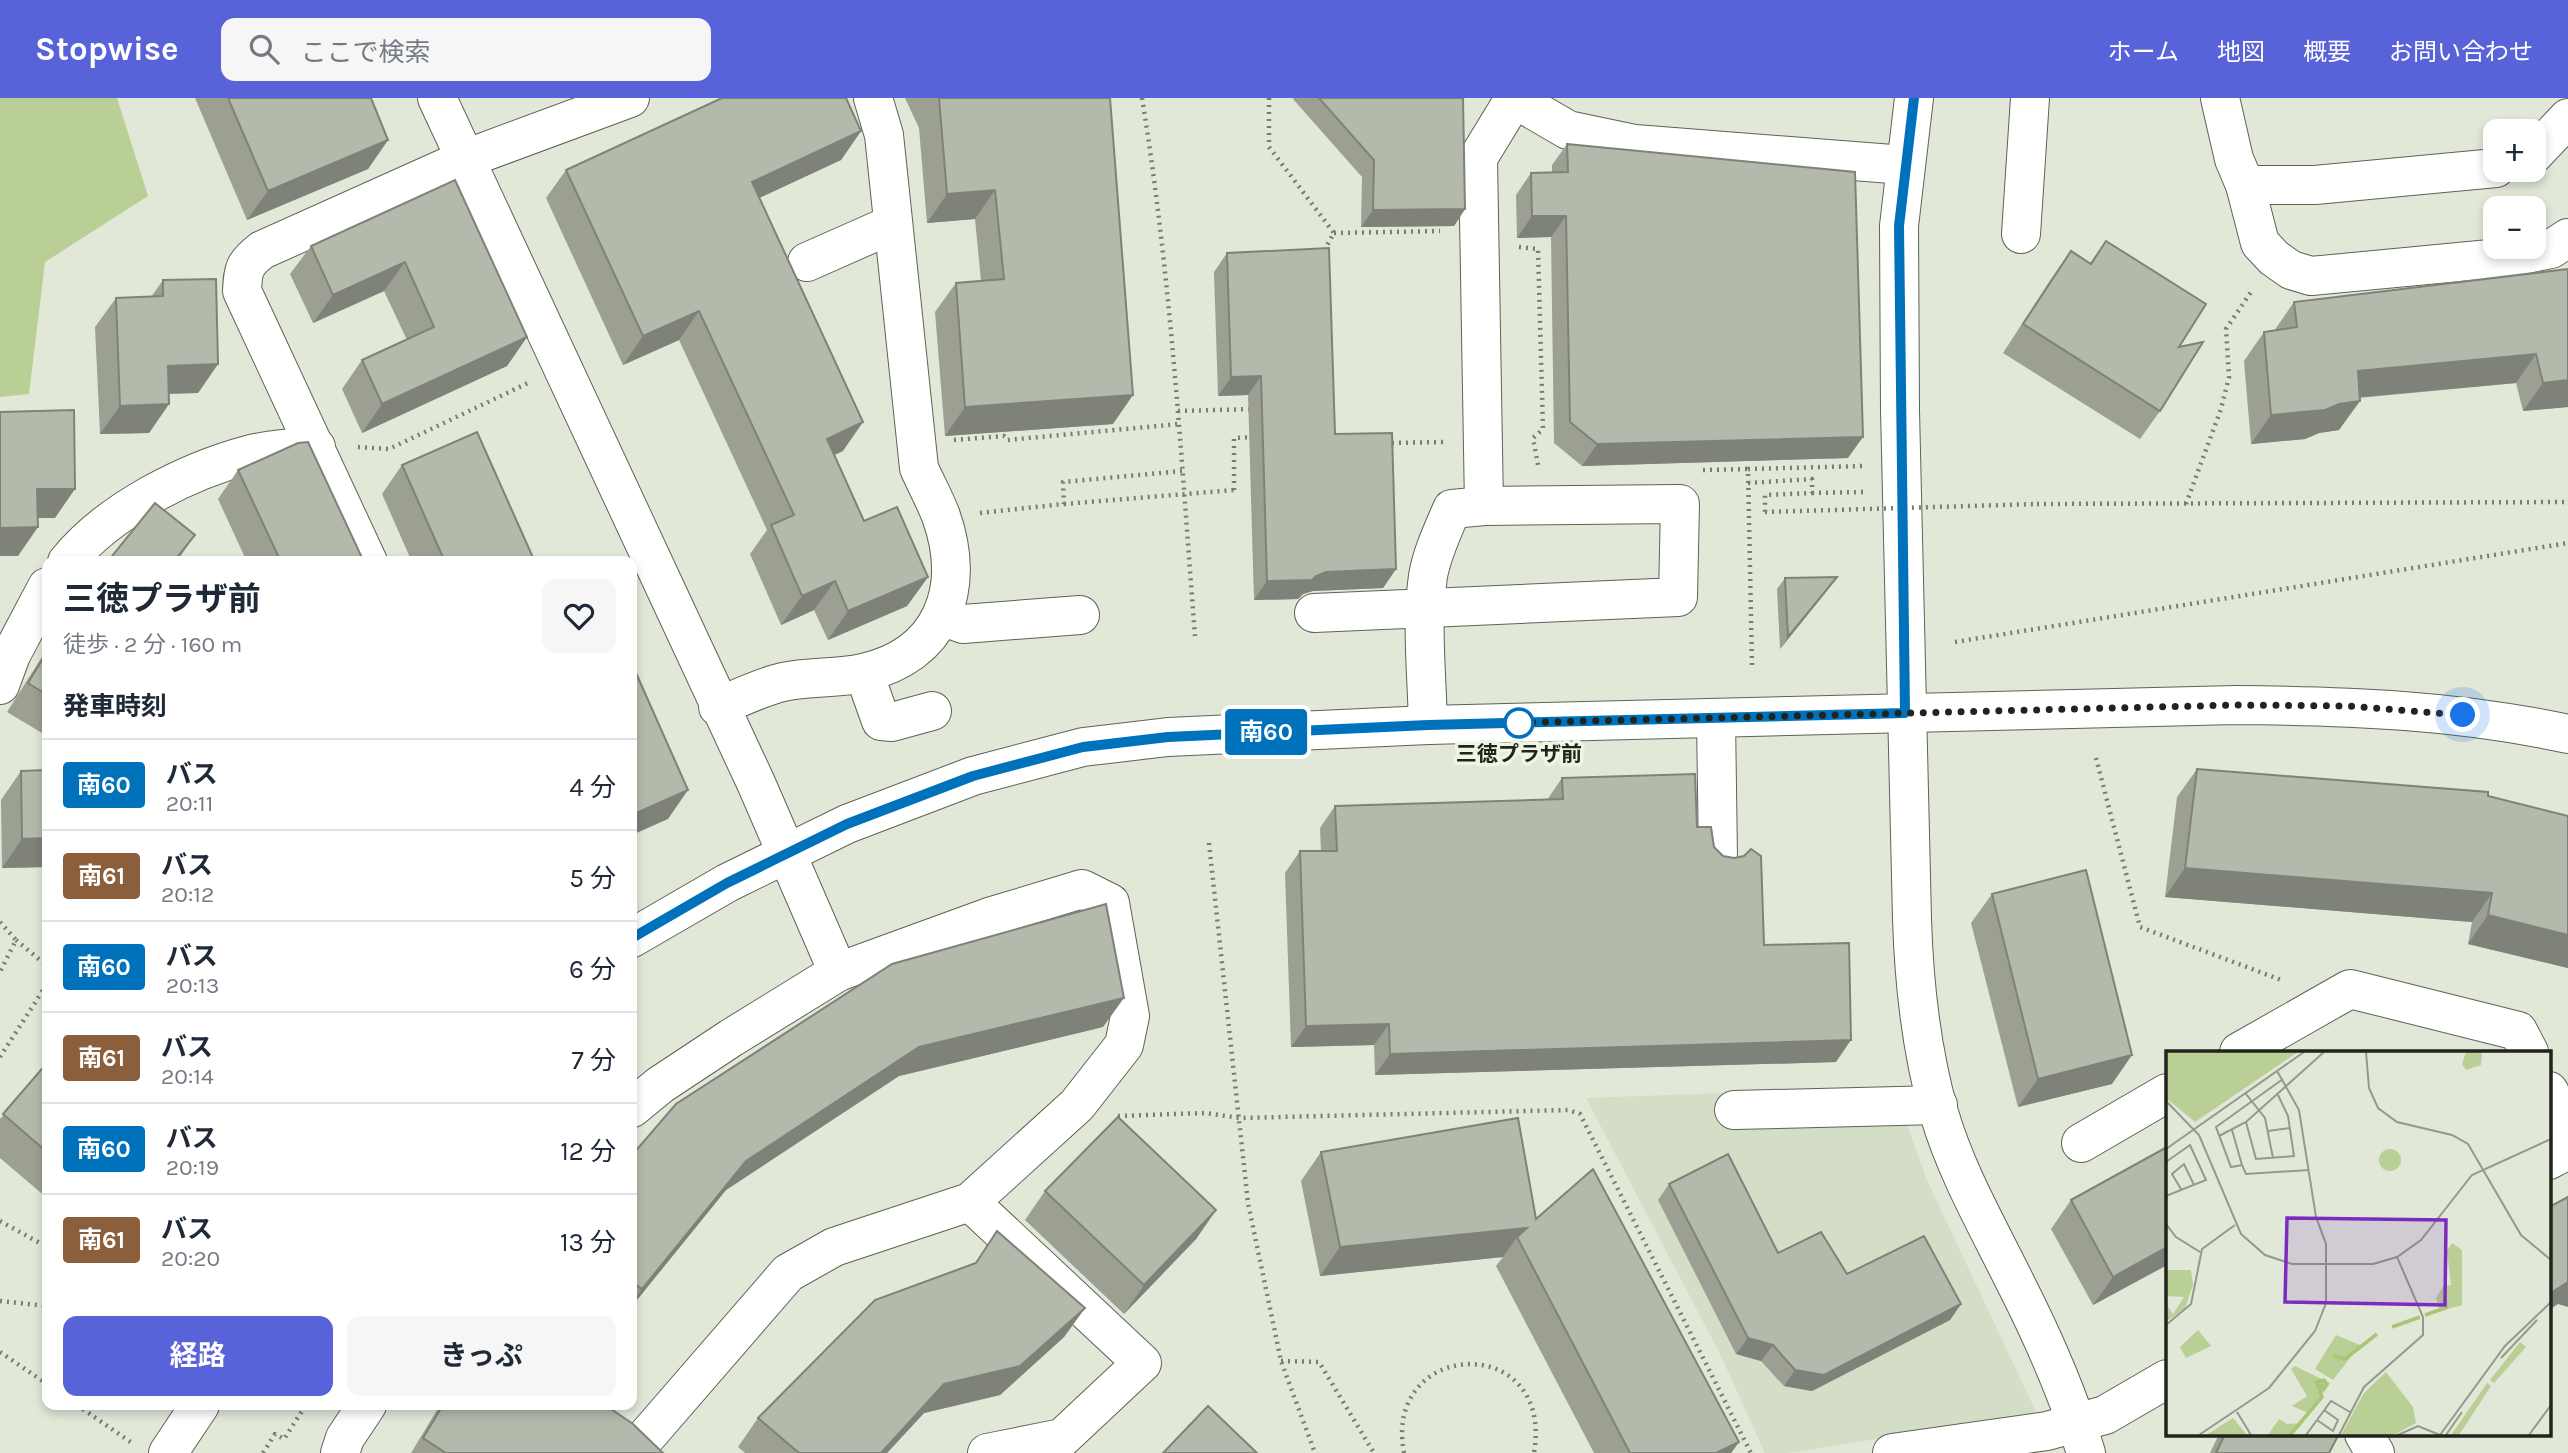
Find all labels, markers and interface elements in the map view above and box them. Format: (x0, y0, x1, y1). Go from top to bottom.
search box (221, 18, 711, 81)
text: Stopwise (35, 30, 179, 68)
icon: search (245, 30, 283, 68)
text: ここで検索 (301, 37, 431, 68)
text: ホーム (2108, 38, 2179, 66)
text: 地図 (2217, 38, 2265, 66)
text: 概要 (2303, 38, 2351, 66)
text: お問い合わせ (2389, 38, 2533, 66)
map controls (2483, 119, 2546, 259)
button: + (2483, 119, 2546, 182)
button: − (2483, 196, 2546, 259)
button: heart (542, 579, 616, 653)
text: 三徳プラザ前 (63, 580, 261, 618)
text: 徒歩 · 2 分 · 160 m (63, 631, 242, 658)
text: 発車時刻 (63, 691, 167, 722)
your location (2445, 697, 2480, 732)
marker: 三徳プラザ前 (1504, 708, 1534, 738)
line badge: 南60 (1226, 709, 1306, 755)
text: 南60 (1239, 718, 1293, 746)
place label: 三徳プラザ前 (1456, 742, 1582, 766)
text: バス (166, 759, 218, 790)
text: 南60 (77, 771, 131, 799)
text: 4 分 (569, 772, 616, 803)
text: 20:11 (166, 790, 213, 817)
text: バス (161, 850, 213, 881)
text: 南61 (78, 862, 125, 890)
text: 5 分 (569, 863, 616, 894)
text: 20:12 (161, 881, 214, 908)
text: バス (166, 941, 218, 972)
text: 南60 (77, 953, 131, 981)
text: 6 分 (569, 954, 616, 985)
text: 20:13 (166, 972, 219, 999)
text: バス (161, 1032, 213, 1063)
text: 南61 (78, 1044, 125, 1072)
text: 7 分 (572, 1045, 616, 1076)
inset map (2166, 1051, 2550, 1436)
text: 20:14 (161, 1063, 214, 1090)
text: バス (166, 1123, 218, 1154)
text: 南60 (77, 1135, 131, 1163)
text: 12 分 (560, 1136, 616, 1167)
text: 20:19 (166, 1154, 219, 1181)
text: バス (161, 1214, 213, 1245)
text: 南61 (78, 1226, 125, 1254)
text: 13 分 (560, 1227, 616, 1258)
text: 20:20 (161, 1245, 220, 1272)
button: 経路 (63, 1316, 333, 1396)
button: きっぷ (347, 1316, 616, 1396)

